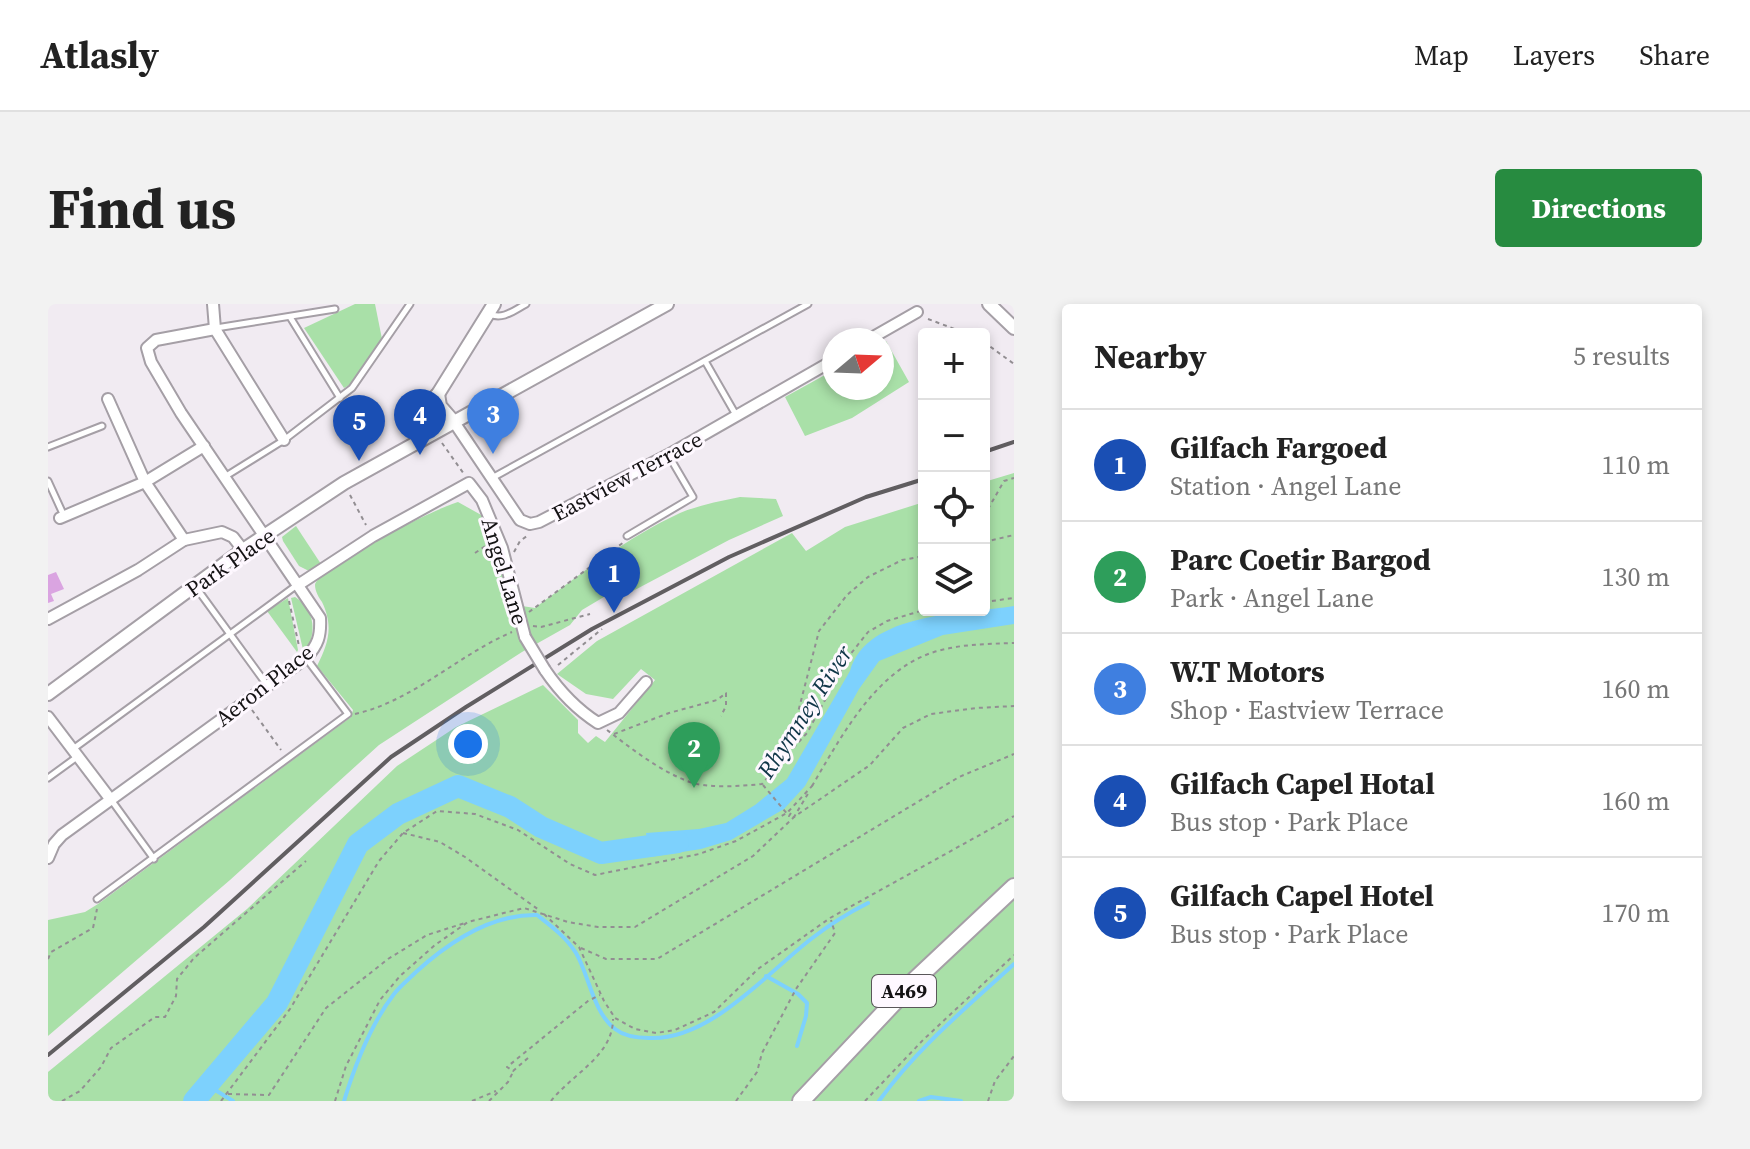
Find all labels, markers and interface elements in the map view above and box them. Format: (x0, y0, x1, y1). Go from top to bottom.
text: Atlasly (40, 29, 159, 81)
text: Map (1414, 36, 1469, 74)
text: Layers (1513, 36, 1595, 74)
text: Share (1639, 36, 1710, 74)
button: Directions (1495, 169, 1702, 247)
text: Find us (48, 170, 236, 247)
north arrow (822, 328, 894, 400)
map controls (918, 328, 990, 616)
button: + (918, 328, 990, 400)
text: Nearby (1094, 333, 1207, 379)
text: 5 results (1573, 338, 1670, 374)
pin: 3 (467, 388, 519, 454)
pin: 4 (394, 389, 446, 455)
pin: 5 (333, 395, 385, 461)
button: − (918, 400, 990, 472)
street label: Eastview Terrace (547, 424, 707, 528)
text: Gilfach Fargoed (1170, 427, 1387, 468)
text: 1 (1113, 447, 1127, 483)
text: 110 m (1602, 447, 1670, 483)
text: Station · Angel Lane (1170, 468, 1402, 504)
button: locate (918, 472, 990, 544)
street label: Angel Lane (474, 514, 536, 628)
street label: Park Place (179, 520, 281, 604)
text: Parc Coetir Bargod (1170, 539, 1431, 580)
button: layers (918, 544, 990, 616)
pin: 1 (588, 547, 640, 613)
text: 2 (1113, 559, 1127, 595)
text: 130 m (1602, 559, 1670, 595)
text: Park · Angel Lane (1170, 580, 1374, 616)
street label: Aeron Place (208, 637, 320, 733)
water label: Rhymney River (749, 638, 861, 786)
text: W.T Motors (1170, 651, 1325, 692)
text: 3 (1113, 671, 1127, 707)
text: 160 m (1602, 671, 1670, 707)
text: Shop · Eastview Terrace (1170, 692, 1444, 728)
pin: 2 (668, 722, 720, 788)
your location (448, 724, 488, 764)
text: Gilfach Capel Hotal (1170, 763, 1435, 804)
text: 4 (1113, 783, 1127, 819)
text: 160 m (1602, 783, 1670, 819)
text: Bus stop · Park Place (1170, 804, 1409, 840)
text: Gilfach Capel Hotel (1170, 875, 1434, 916)
text: 5 (1113, 895, 1127, 931)
text: 170 m (1602, 895, 1670, 931)
text: Bus stop · Park Place (1170, 916, 1409, 952)
road number: A469 (872, 975, 936, 1007)

